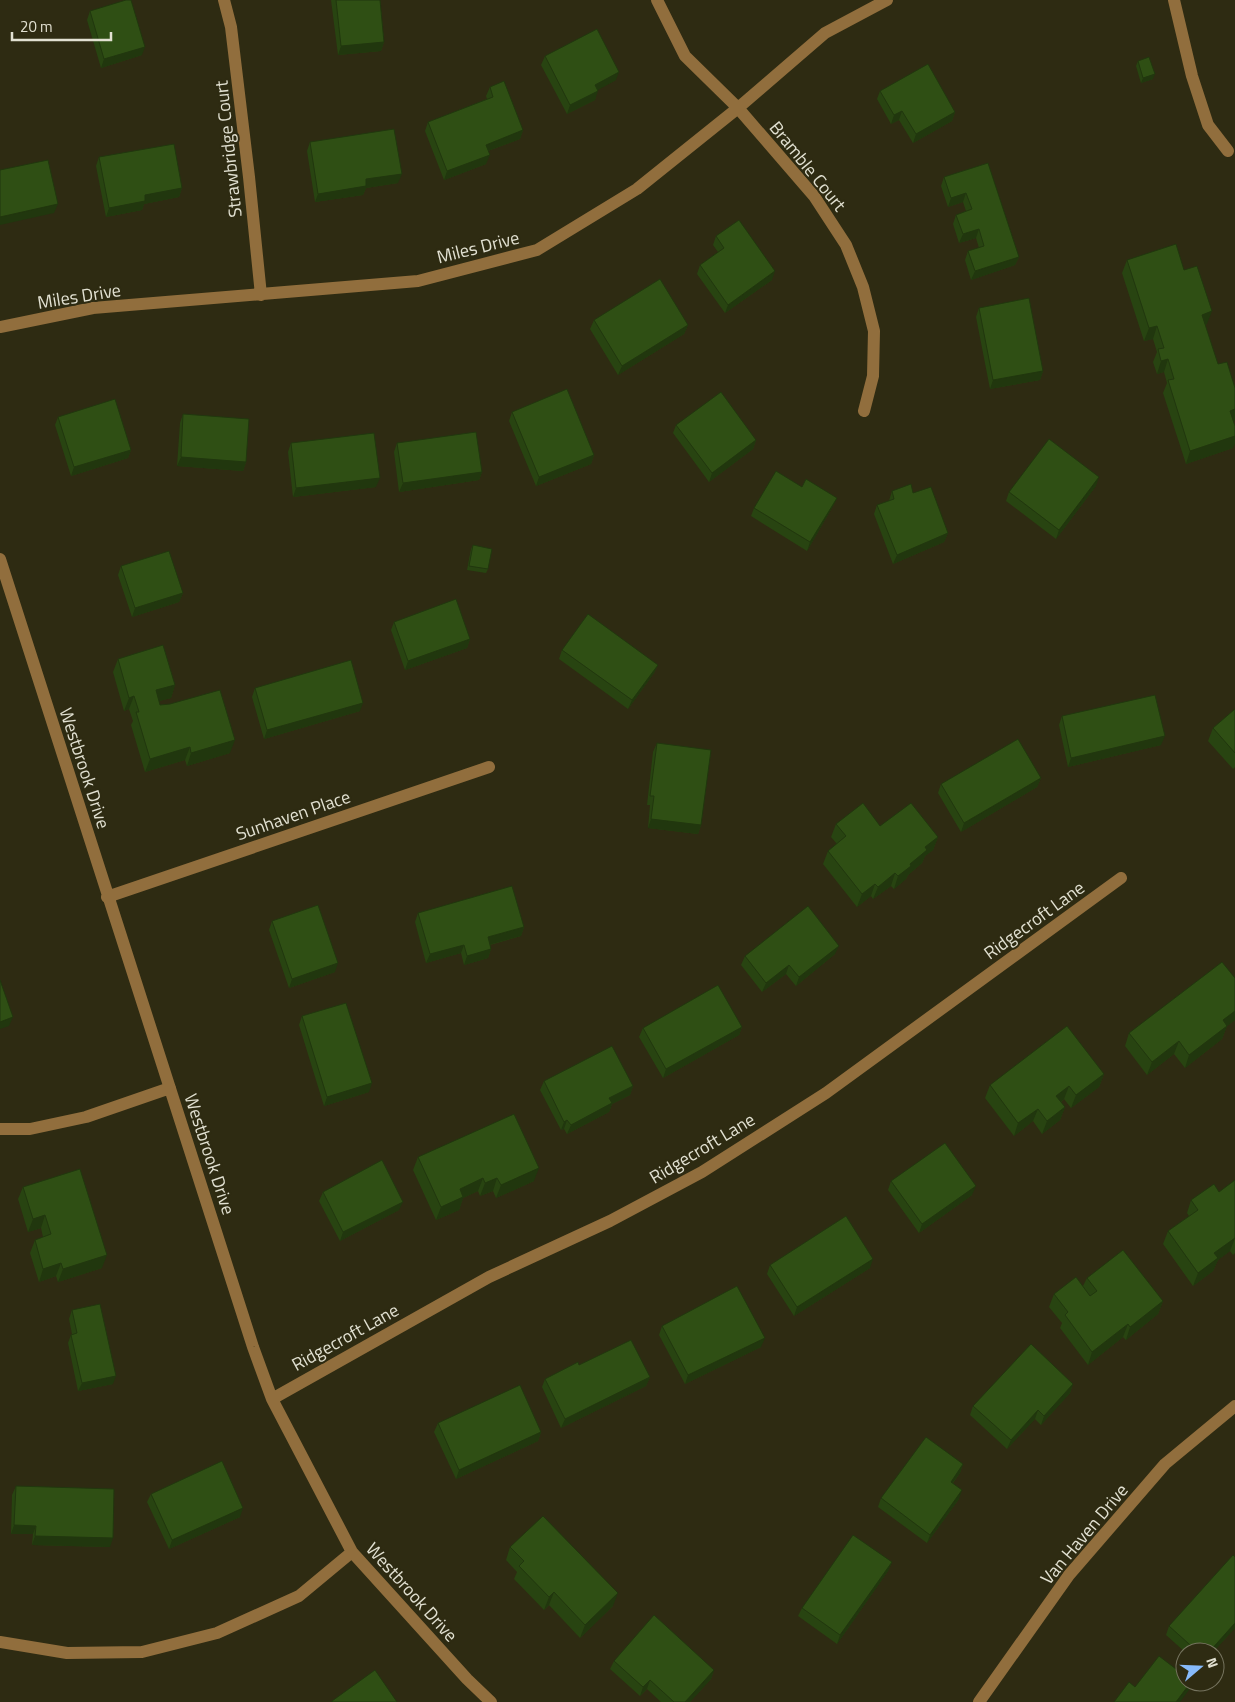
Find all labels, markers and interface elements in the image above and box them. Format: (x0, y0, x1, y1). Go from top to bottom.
scale bar (12, 10, 111, 42)
text: 20 m (20, 15, 53, 38)
street label: Strawbridge Court (207, 79, 249, 219)
street label: Bramble Court (763, 115, 853, 217)
street label: Miles Drive (434, 224, 522, 270)
street label: Miles Drive (35, 276, 123, 316)
street label: Westbrook Drive (53, 704, 117, 832)
street label: Sunhaven Place (232, 783, 354, 847)
street label: Ridgecroft Lane (978, 874, 1090, 966)
street label: Westbrook Drive (178, 1090, 242, 1218)
street label: Ridgecroft Lane (644, 1106, 760, 1190)
street label: Ridgecroft Lane (286, 1296, 404, 1378)
street label: Van Haven Drive (1034, 1478, 1134, 1590)
street label: Westbrook Drive (360, 1536, 464, 1648)
north arrow (1175, 1642, 1225, 1692)
text: N (1201, 1655, 1224, 1671)

